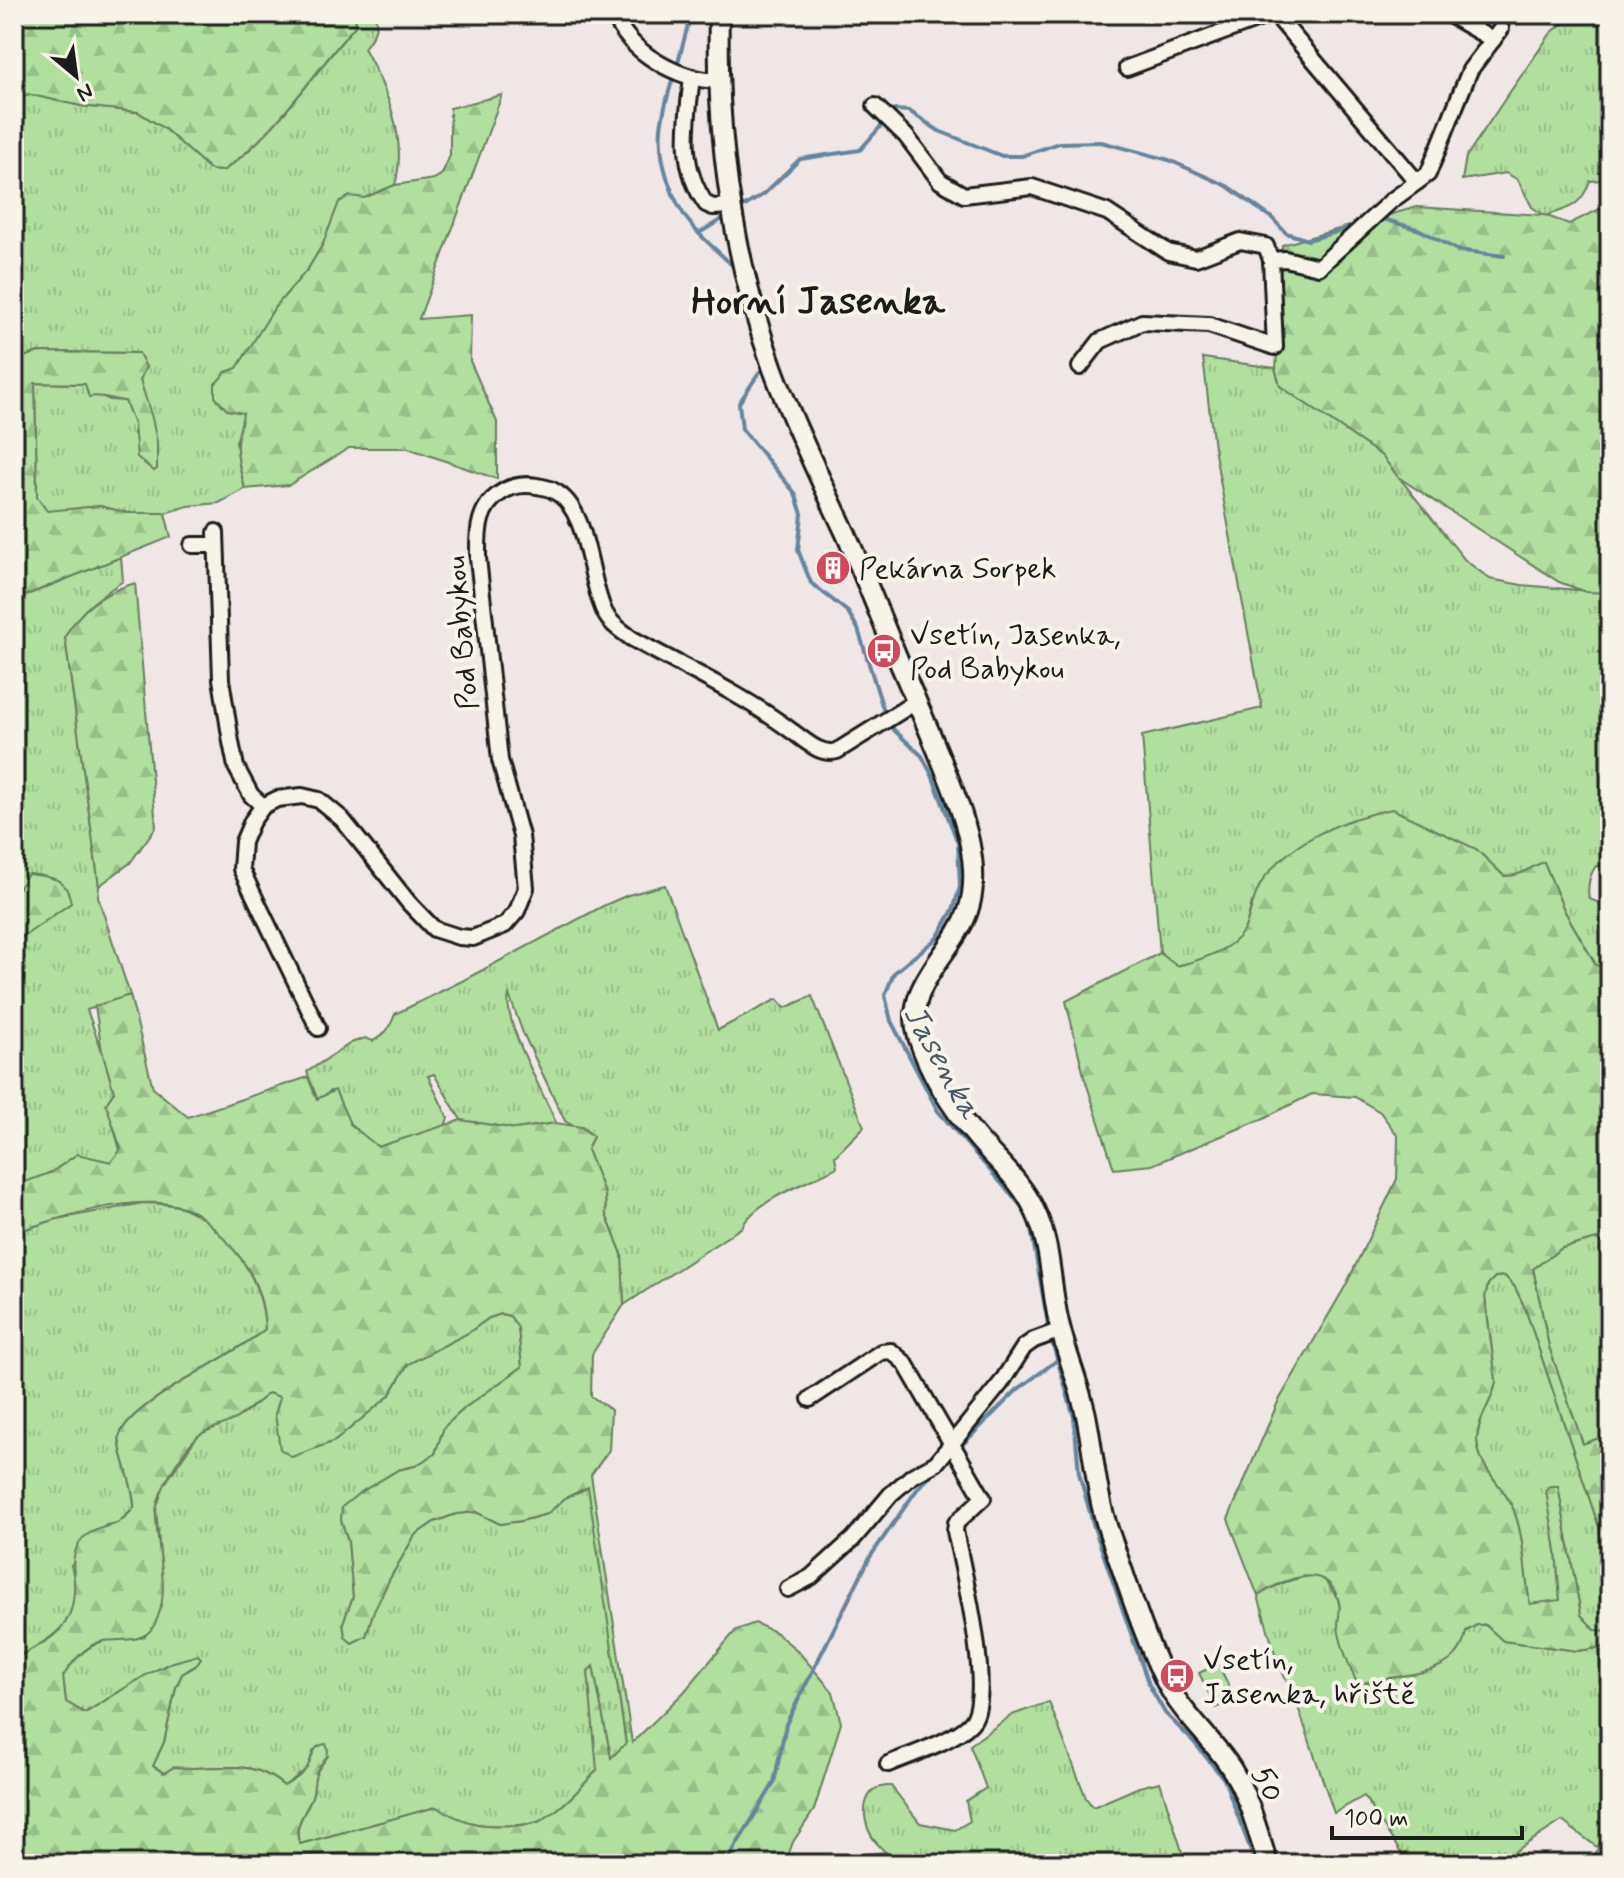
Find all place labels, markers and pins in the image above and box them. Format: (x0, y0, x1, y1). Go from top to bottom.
building icon: Pekárna Sorpek (814, 549, 852, 587)
place label: Pekárna Sorpek (859, 550, 1056, 589)
place label: Vsetín, Jasenka, Pod Babykou (910, 616, 1121, 689)
bus stop icon: Vsetín, Jasenka, Pod Babykou (865, 632, 903, 670)
place label: Vsetín, Jasenka, hřiště (1203, 1641, 1415, 1714)
bus stop icon: Vsetín, Jasenka, hřiště (1158, 1657, 1196, 1695)

